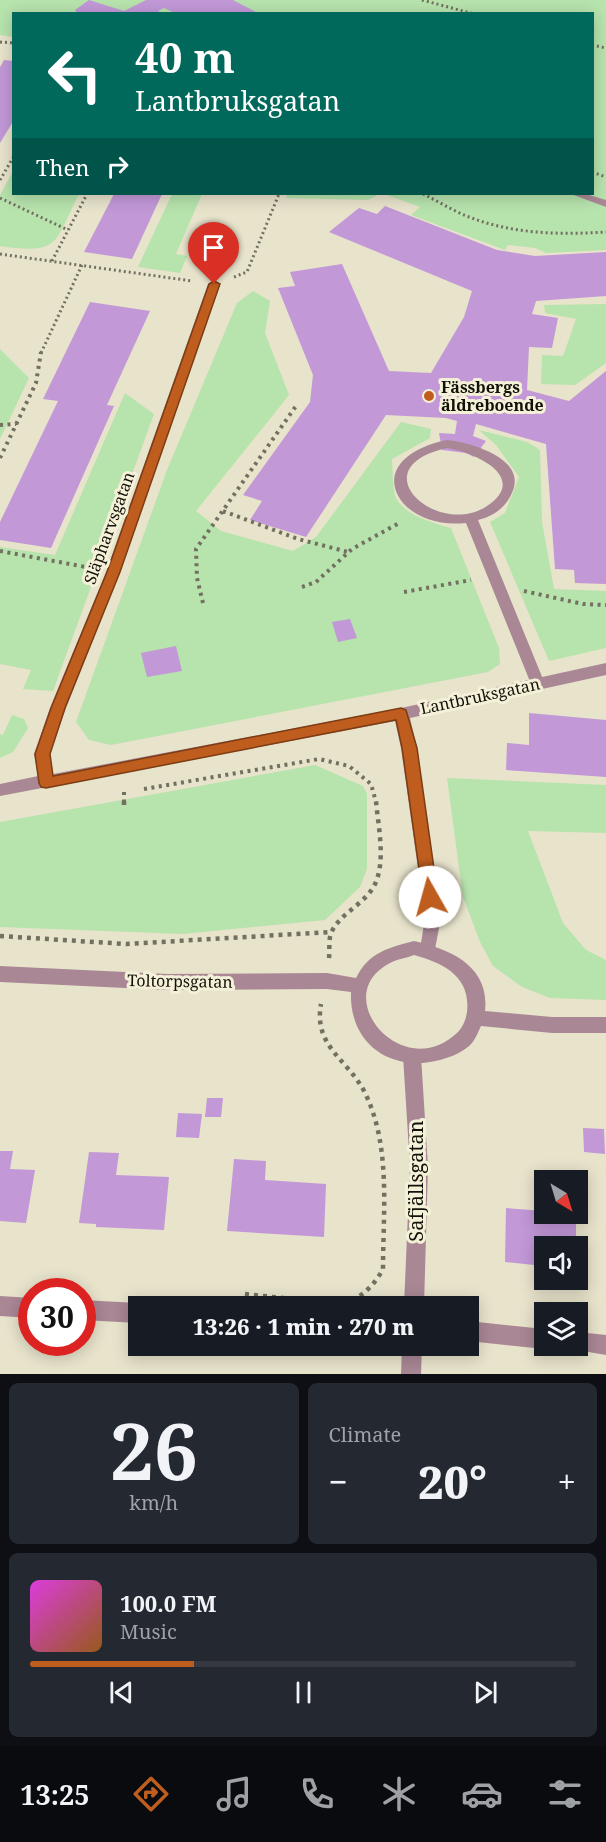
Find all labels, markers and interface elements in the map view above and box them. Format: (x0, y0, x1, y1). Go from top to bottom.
text: 40 m (135, 28, 235, 85)
icon: left (36, 36, 114, 114)
text: Lantbruksgatan (135, 82, 340, 119)
icon: right (101, 150, 134, 183)
text: Then (36, 152, 89, 182)
pin (188, 222, 239, 284)
icon: arrive (197, 231, 230, 264)
place label: Fässbergs äldreboende (441, 376, 544, 416)
marker: Fässbergs äldreboende (422, 389, 436, 403)
street label: Släpharvsgatan (78, 469, 140, 587)
street label: Lantbruksgatan (418, 673, 542, 719)
position arrow (398, 865, 462, 929)
street label: Toltorpsgatan (127, 969, 233, 993)
street label: Safjällsgatan (402, 1120, 429, 1242)
north arrow (534, 1170, 588, 1224)
map controls (534, 1170, 588, 1356)
button: sound (534, 1236, 588, 1290)
speed limit sign: 30 (18, 1278, 96, 1356)
button: layers (534, 1302, 588, 1356)
text: 13:26 · 1 min · 270 m (193, 1311, 414, 1341)
text: 26 (110, 1397, 198, 1503)
text: Climate (329, 1421, 401, 1448)
text: 20° (418, 1451, 487, 1512)
text: − (329, 1459, 348, 1504)
text: + (558, 1459, 576, 1504)
text: km/h (129, 1489, 178, 1516)
text: 100.0 FM (120, 1588, 217, 1618)
text: Music (120, 1618, 177, 1645)
icon: previous (105, 1676, 138, 1709)
icon: pause (287, 1676, 320, 1709)
icon: next (469, 1676, 502, 1709)
icon: directions (130, 1773, 172, 1815)
icon: music (213, 1773, 255, 1815)
icon: phone (296, 1773, 338, 1815)
icon: climate (378, 1773, 420, 1815)
icon: car (461, 1773, 503, 1815)
icon: filters (544, 1773, 586, 1815)
text: 13:25 (20, 1776, 90, 1813)

